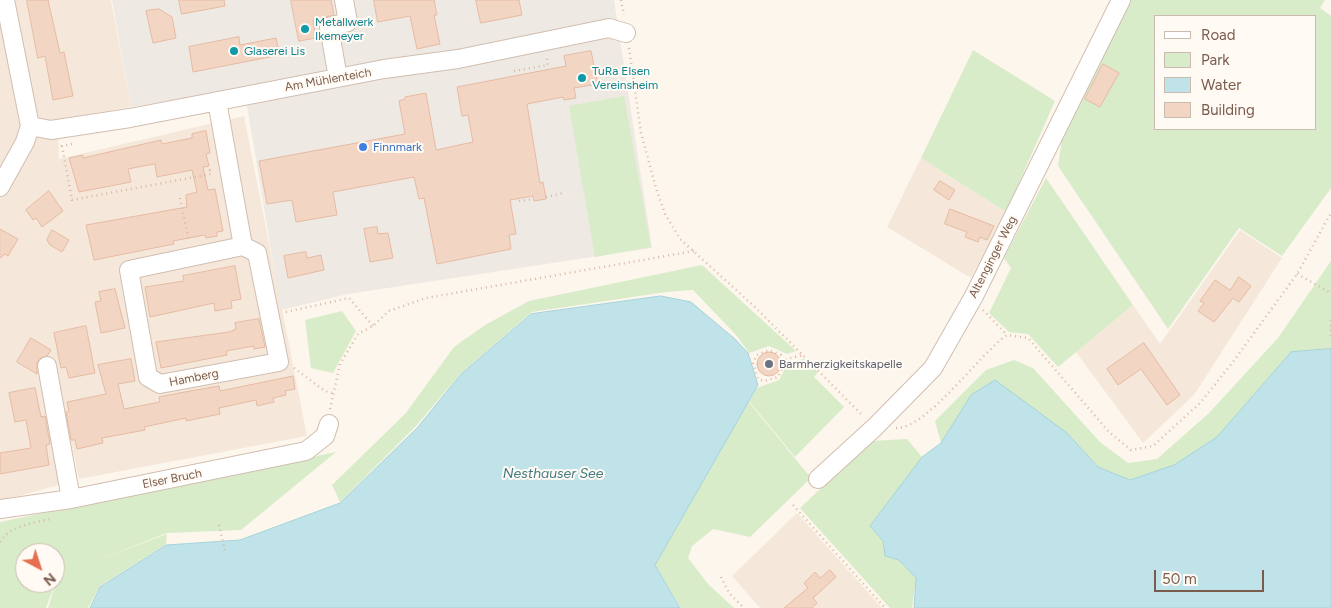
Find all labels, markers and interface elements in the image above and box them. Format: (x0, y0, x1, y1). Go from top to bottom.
place label: Metallwerk Ikemeyer (315, 15, 373, 43)
legend (1154, 15, 1316, 130)
marker: Metallwerk Ikemeyer (299, 23, 311, 35)
text: Road (1201, 26, 1236, 44)
place label: Glaserei Lis (244, 44, 305, 58)
marker: Glaserei Lis (228, 45, 240, 57)
text: Park (1201, 51, 1230, 69)
place label: TuRa Elsen Vereinsheim (592, 64, 658, 92)
street label: Am Mühlenteich (284, 65, 372, 95)
marker: TuRa Elsen Vereinsheim (576, 72, 588, 84)
text: Water (1201, 76, 1241, 94)
text: Building (1201, 101, 1255, 119)
place label: Finnmark (373, 140, 422, 154)
marker: Finnmark (357, 141, 369, 153)
street label: Altenginger Weg (966, 214, 1020, 300)
place label: Barmherzigkeitskapelle (779, 357, 902, 371)
marker: Barmherzigkeitskapelle (763, 358, 775, 370)
street label: Hamberg (168, 366, 220, 390)
street label: Elser Bruch (141, 466, 203, 492)
water label: Nesthauser See (503, 466, 603, 482)
north arrow (15, 543, 65, 593)
scale bar (1156, 560, 1266, 592)
text: N (40, 569, 59, 589)
text: 50 m (1162, 570, 1197, 588)

